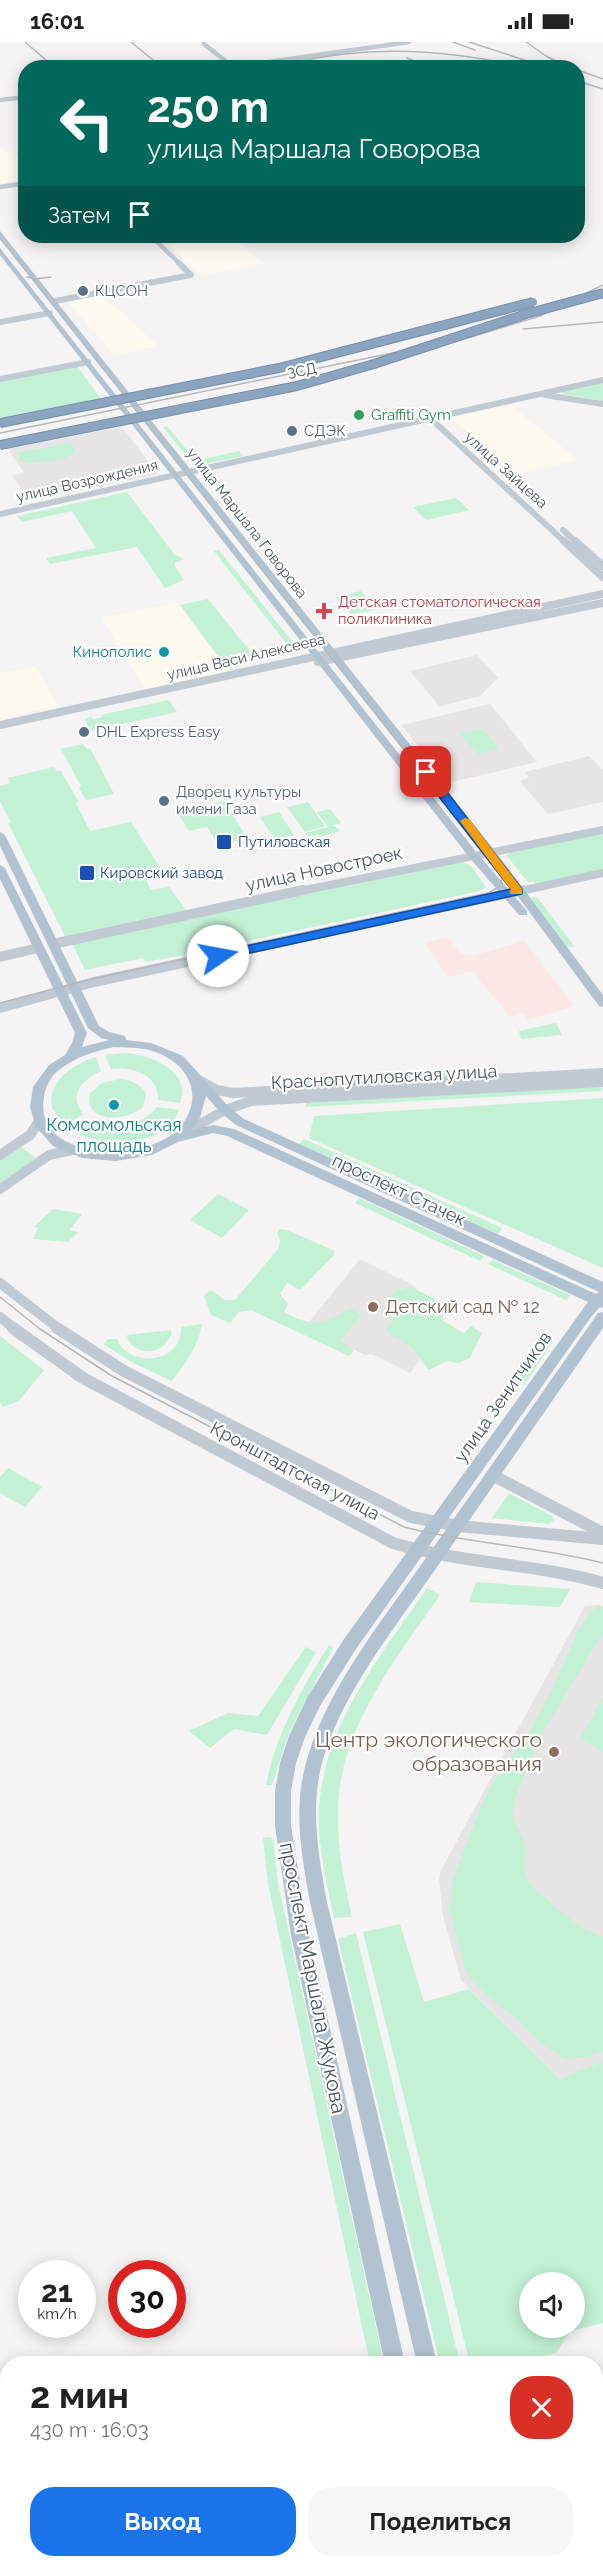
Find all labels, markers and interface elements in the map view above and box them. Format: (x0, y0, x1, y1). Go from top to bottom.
text: 16:01 (30, 8, 84, 34)
text: 250 m (147, 83, 269, 132)
icon: left (48, 84, 126, 162)
text: улица Маршала Говорова (147, 133, 481, 164)
icon: arrive (123, 198, 156, 231)
text: Затем (48, 202, 111, 228)
place label: КЦСОН (95, 282, 148, 300)
marker: КЦСОН (76, 284, 90, 298)
street label: ЗСД (286, 359, 318, 383)
place label: Graffiti Gym (371, 406, 451, 424)
marker: Graffiti Gym (352, 408, 366, 422)
place label: СДЭК (304, 422, 346, 440)
marker: СДЭК (285, 424, 299, 438)
street label: улица Зайцева (461, 428, 551, 512)
street label: улица Маршала Говорова (183, 444, 311, 602)
street label: улица Возрождения (14, 456, 160, 506)
place label: Детская стоматологическая поликлиника (338, 593, 541, 628)
marker: Детская стоматологическая поликлиника (315, 602, 333, 620)
street label: улица Васи Алексеева (165, 630, 327, 684)
place label: Кинополис (73, 643, 152, 661)
marker: Кинополис (157, 645, 171, 659)
place label: DHL Express Easy (96, 723, 221, 741)
marker: DHL Express Easy (77, 725, 91, 739)
pin (400, 746, 451, 797)
icon: arrive (409, 755, 442, 788)
place label: Дворец культуры имени Газа (176, 783, 301, 818)
marker: Дворец культуры имени Газа (157, 794, 171, 808)
marker: Путиловская (215, 833, 233, 851)
place label: Путиловская (238, 833, 330, 851)
street label: улица Новостроек (244, 842, 404, 895)
marker: Кировский завод (78, 864, 96, 882)
place label: Кировский завод (100, 864, 223, 882)
position arrow (186, 924, 250, 988)
street label: Краснопутиловская улица (270, 1060, 498, 1093)
marker: Комсомольская площадь (107, 1098, 121, 1112)
place label: Комсомольская площадь (46, 1114, 182, 1156)
street label: проспект Стачек (329, 1149, 469, 1230)
place label: Детский сад № 12 (385, 1296, 540, 1317)
marker: Детский сад № 12 (366, 1300, 380, 1314)
street label: улица Зенитчиков (450, 1327, 556, 1466)
street label: Кронштадтская улица (207, 1417, 384, 1524)
place label: Центр экологического образования (315, 1727, 542, 1776)
marker: Центр экологического образования (547, 1745, 561, 1759)
street label: проспект Маршала Жукова (275, 1840, 352, 2116)
speed limit sign: 30 (108, 2260, 186, 2338)
map controls (519, 2272, 585, 2338)
button: sound (519, 2272, 585, 2338)
text: 21 (41, 2274, 73, 2309)
text: km/h (37, 2305, 77, 2323)
text: 2 мин (30, 2374, 129, 2416)
button: close (510, 2376, 573, 2439)
text: 430 m · 16:03 (30, 2418, 149, 2442)
button: Выход (30, 2487, 296, 2556)
button: Поделиться (308, 2487, 573, 2556)

